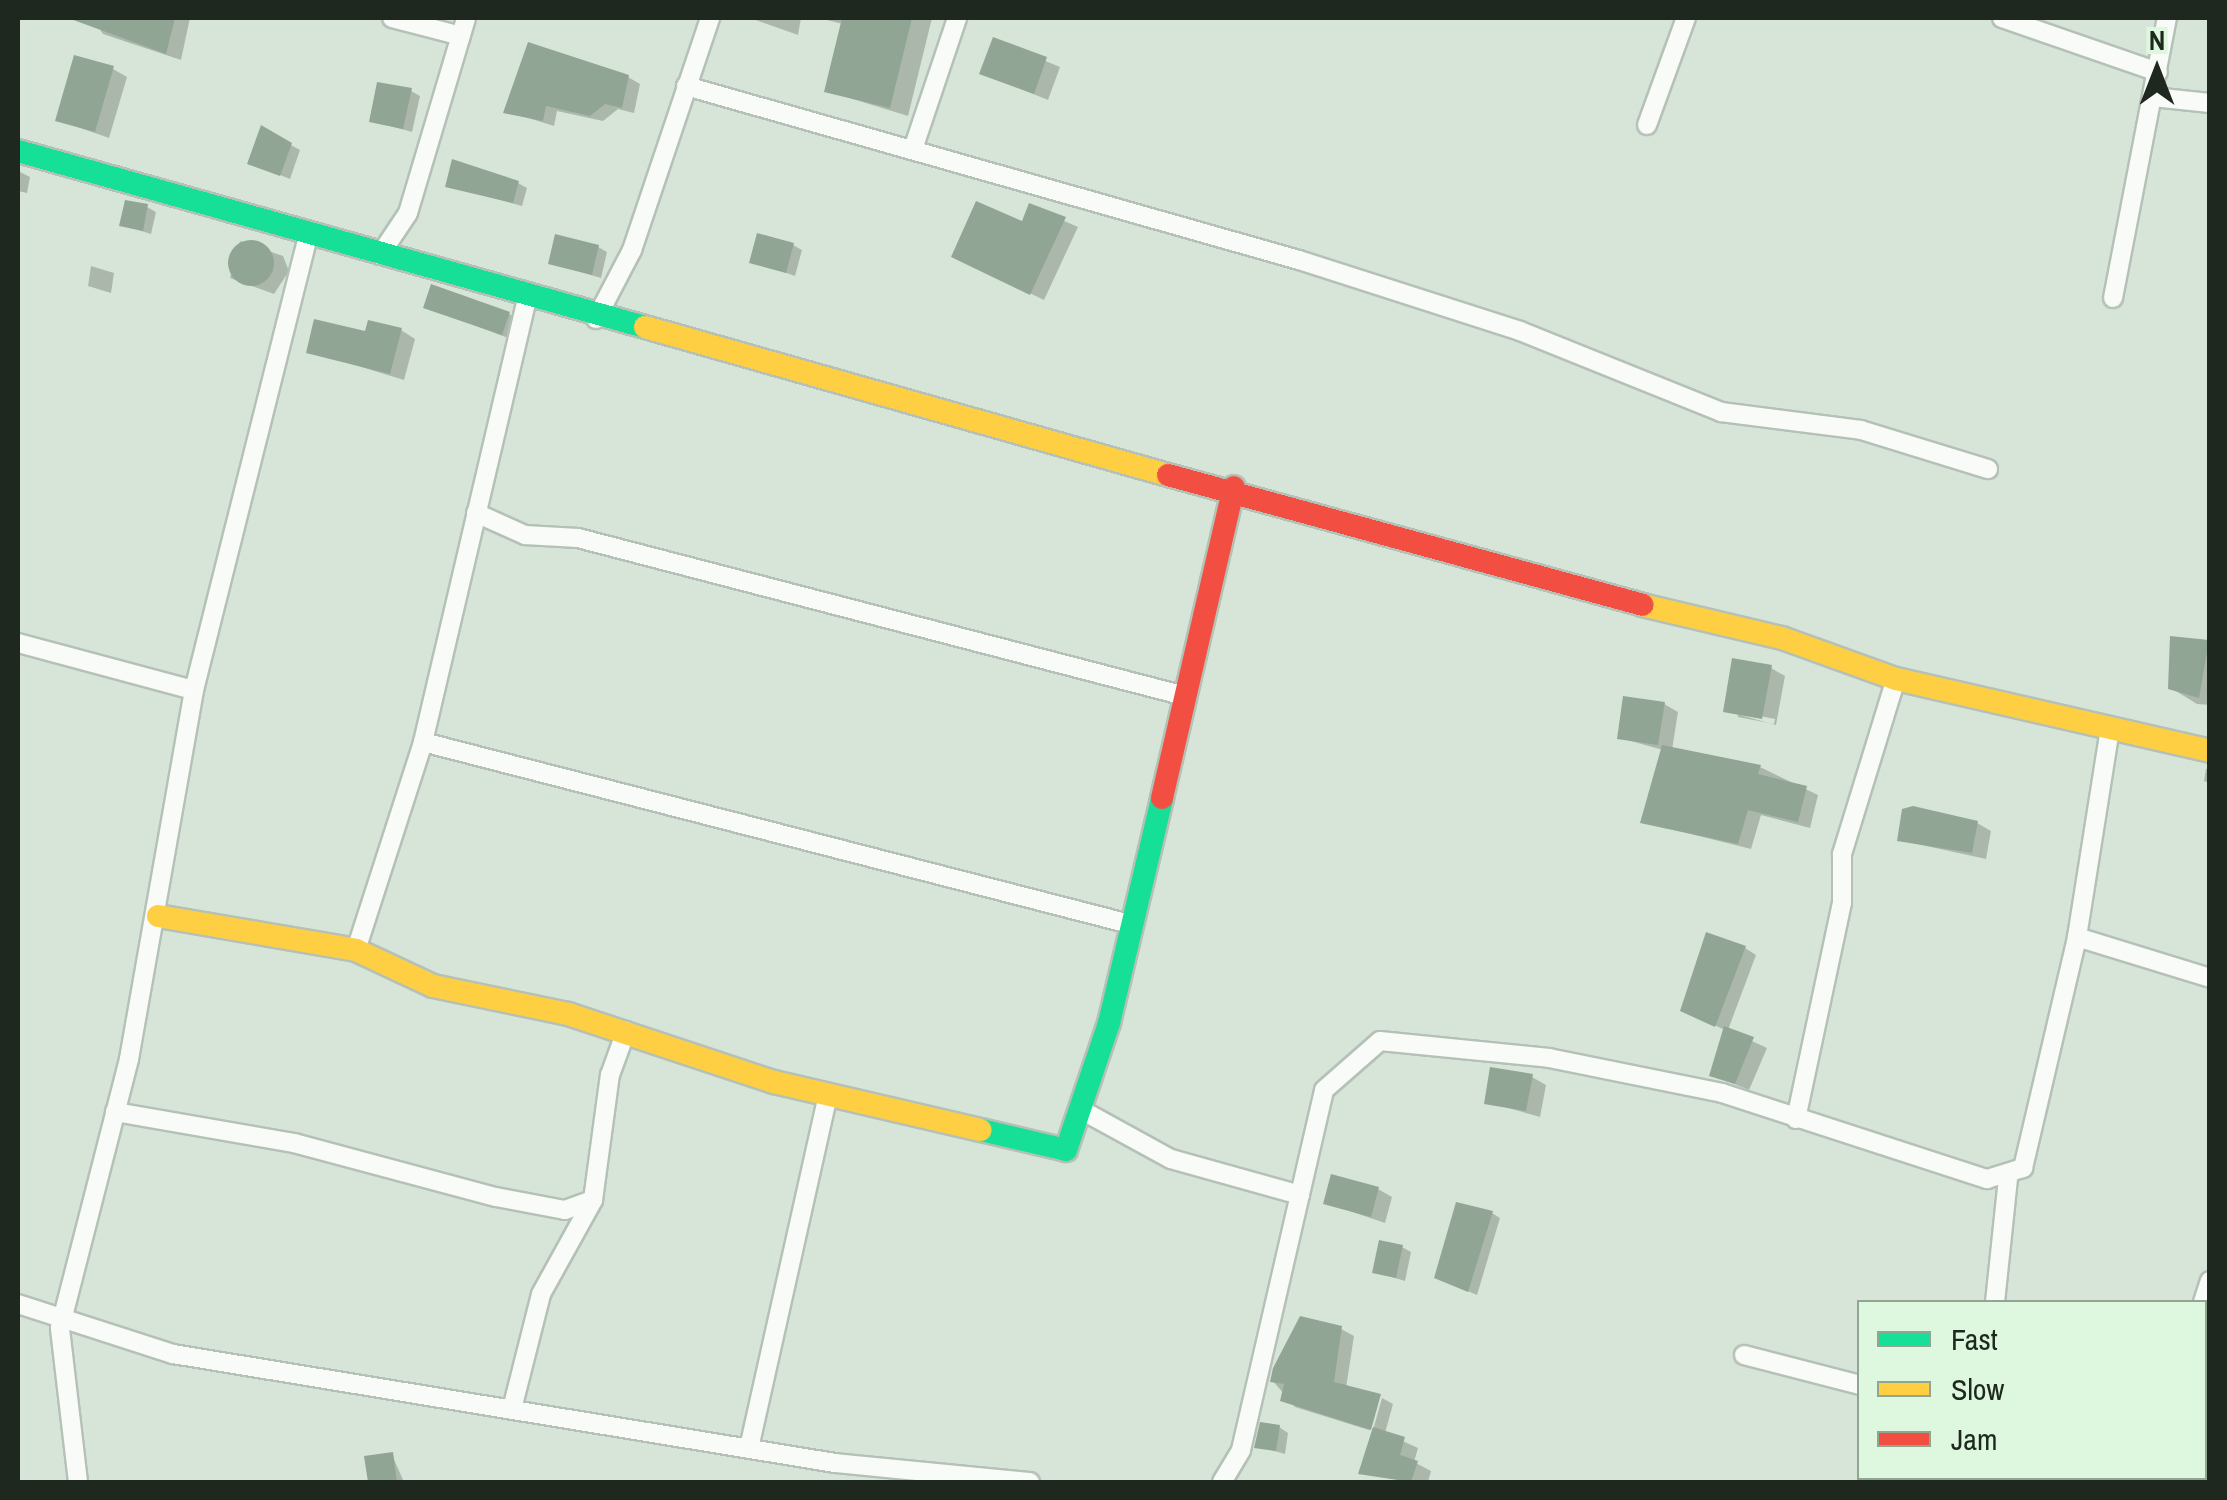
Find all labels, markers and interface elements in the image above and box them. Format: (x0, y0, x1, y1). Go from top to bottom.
north arrow (2107, 20, 2207, 120)
text: N (2149, 21, 2165, 59)
legend (1857, 1300, 2207, 1480)
text: Fast (1951, 1319, 1998, 1359)
text: Slow (1951, 1369, 2004, 1409)
text: Jam (1951, 1419, 1997, 1459)

